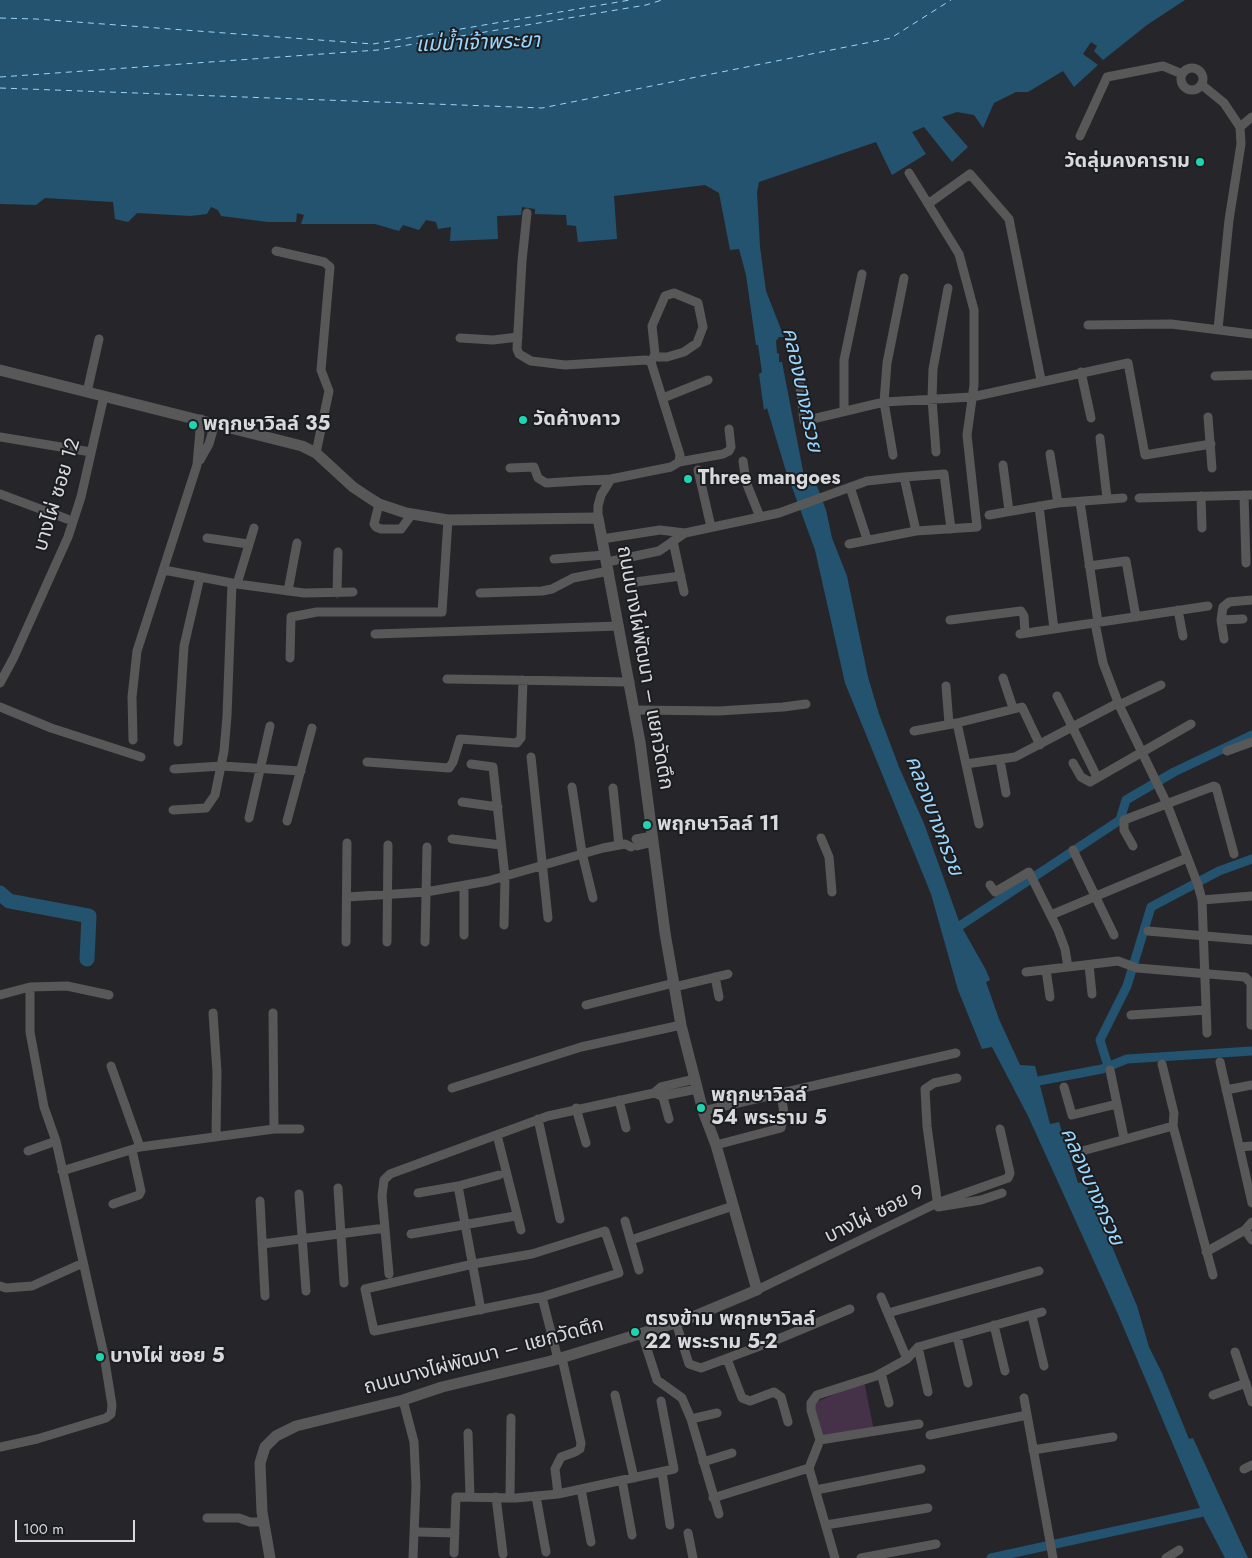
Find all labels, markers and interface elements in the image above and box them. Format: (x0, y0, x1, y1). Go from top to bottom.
water label: แม่น้ำเจ้าพระยา (415, 29, 541, 59)
place label: วัดลุ่มคงคาราม (1064, 150, 1190, 174)
marker: วัดลุ่มคงคาราม (1194, 156, 1206, 168)
water label: คลองบางกรวย (776, 326, 826, 454)
place label: วัดค้างคาว (533, 408, 621, 432)
place label: พฤกษาวิลล์ 35 (203, 413, 330, 437)
marker: วัดค้างคาว (517, 414, 529, 426)
marker: พฤกษาวิลล์ 35 (187, 419, 199, 431)
street label: บางไผ่ ซอย 12 (29, 436, 87, 554)
place label: Three mangoes (698, 467, 841, 491)
marker: Three mangoes (682, 473, 694, 485)
street label: ถนนบางไผ่พัฒนา – แยกวัดตึก (611, 544, 677, 792)
water label: คลองบางกรวย (899, 753, 967, 879)
place label: พฤกษาวิลล์ 11 (657, 813, 779, 837)
marker: พฤกษาวิลล์ 11 (641, 819, 653, 831)
place label: พฤกษาวิลล์ 54 พระราม 5 (711, 1084, 827, 1131)
marker: พฤกษาวิลล์ 54 พระราม 5 (695, 1102, 707, 1114)
water label: คลองบางกรวย (1054, 1124, 1128, 1250)
street label: บางไผ่ ซอย 9 (821, 1181, 929, 1249)
place label: ตรงข้าม พฤกษาวิลล์ 22 พระราม 5-2 (645, 1308, 815, 1355)
street label: ถนนบางไผ่พัฒนา – แยกวัดตึก (362, 1313, 606, 1401)
marker: ตรงข้าม พฤกษาวิลล์ 22 พระราม 5-2 (629, 1326, 641, 1338)
place label: บางไผ่ ซอย 5 (110, 1345, 225, 1369)
marker: บางไผ่ ซอย 5 (94, 1351, 106, 1363)
scale bar (18, 1510, 138, 1542)
text: 100 m (23, 1518, 64, 1540)

